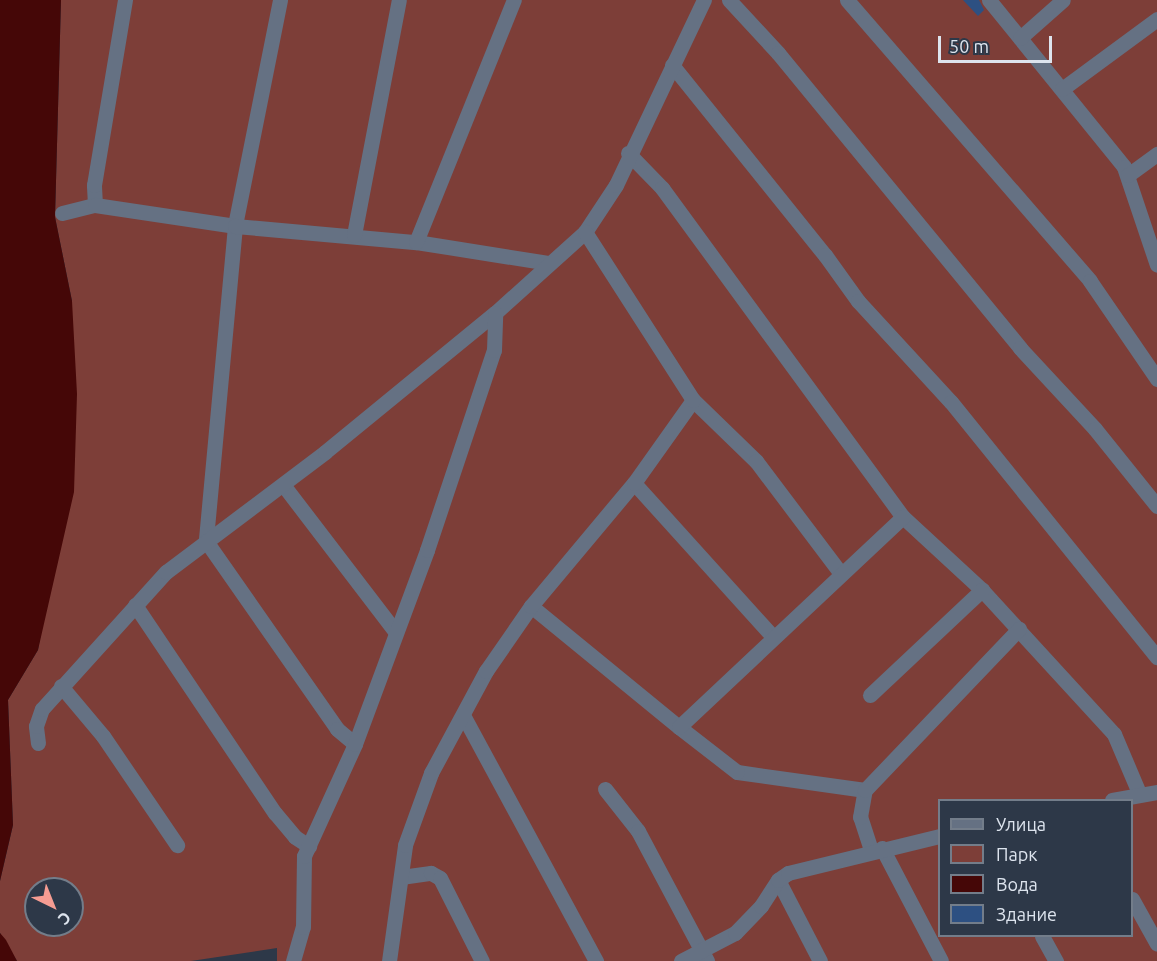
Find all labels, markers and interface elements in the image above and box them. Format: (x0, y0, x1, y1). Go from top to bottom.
scale bar (941, 24, 1055, 62)
text: 50 m (949, 36, 989, 56)
legend (938, 799, 1133, 937)
text: Улица (996, 814, 1046, 834)
text: Парк (996, 844, 1037, 864)
text: Вода (996, 874, 1038, 894)
north arrow (24, 877, 84, 937)
text: Здание (996, 904, 1057, 924)
text: С (55, 909, 75, 929)

